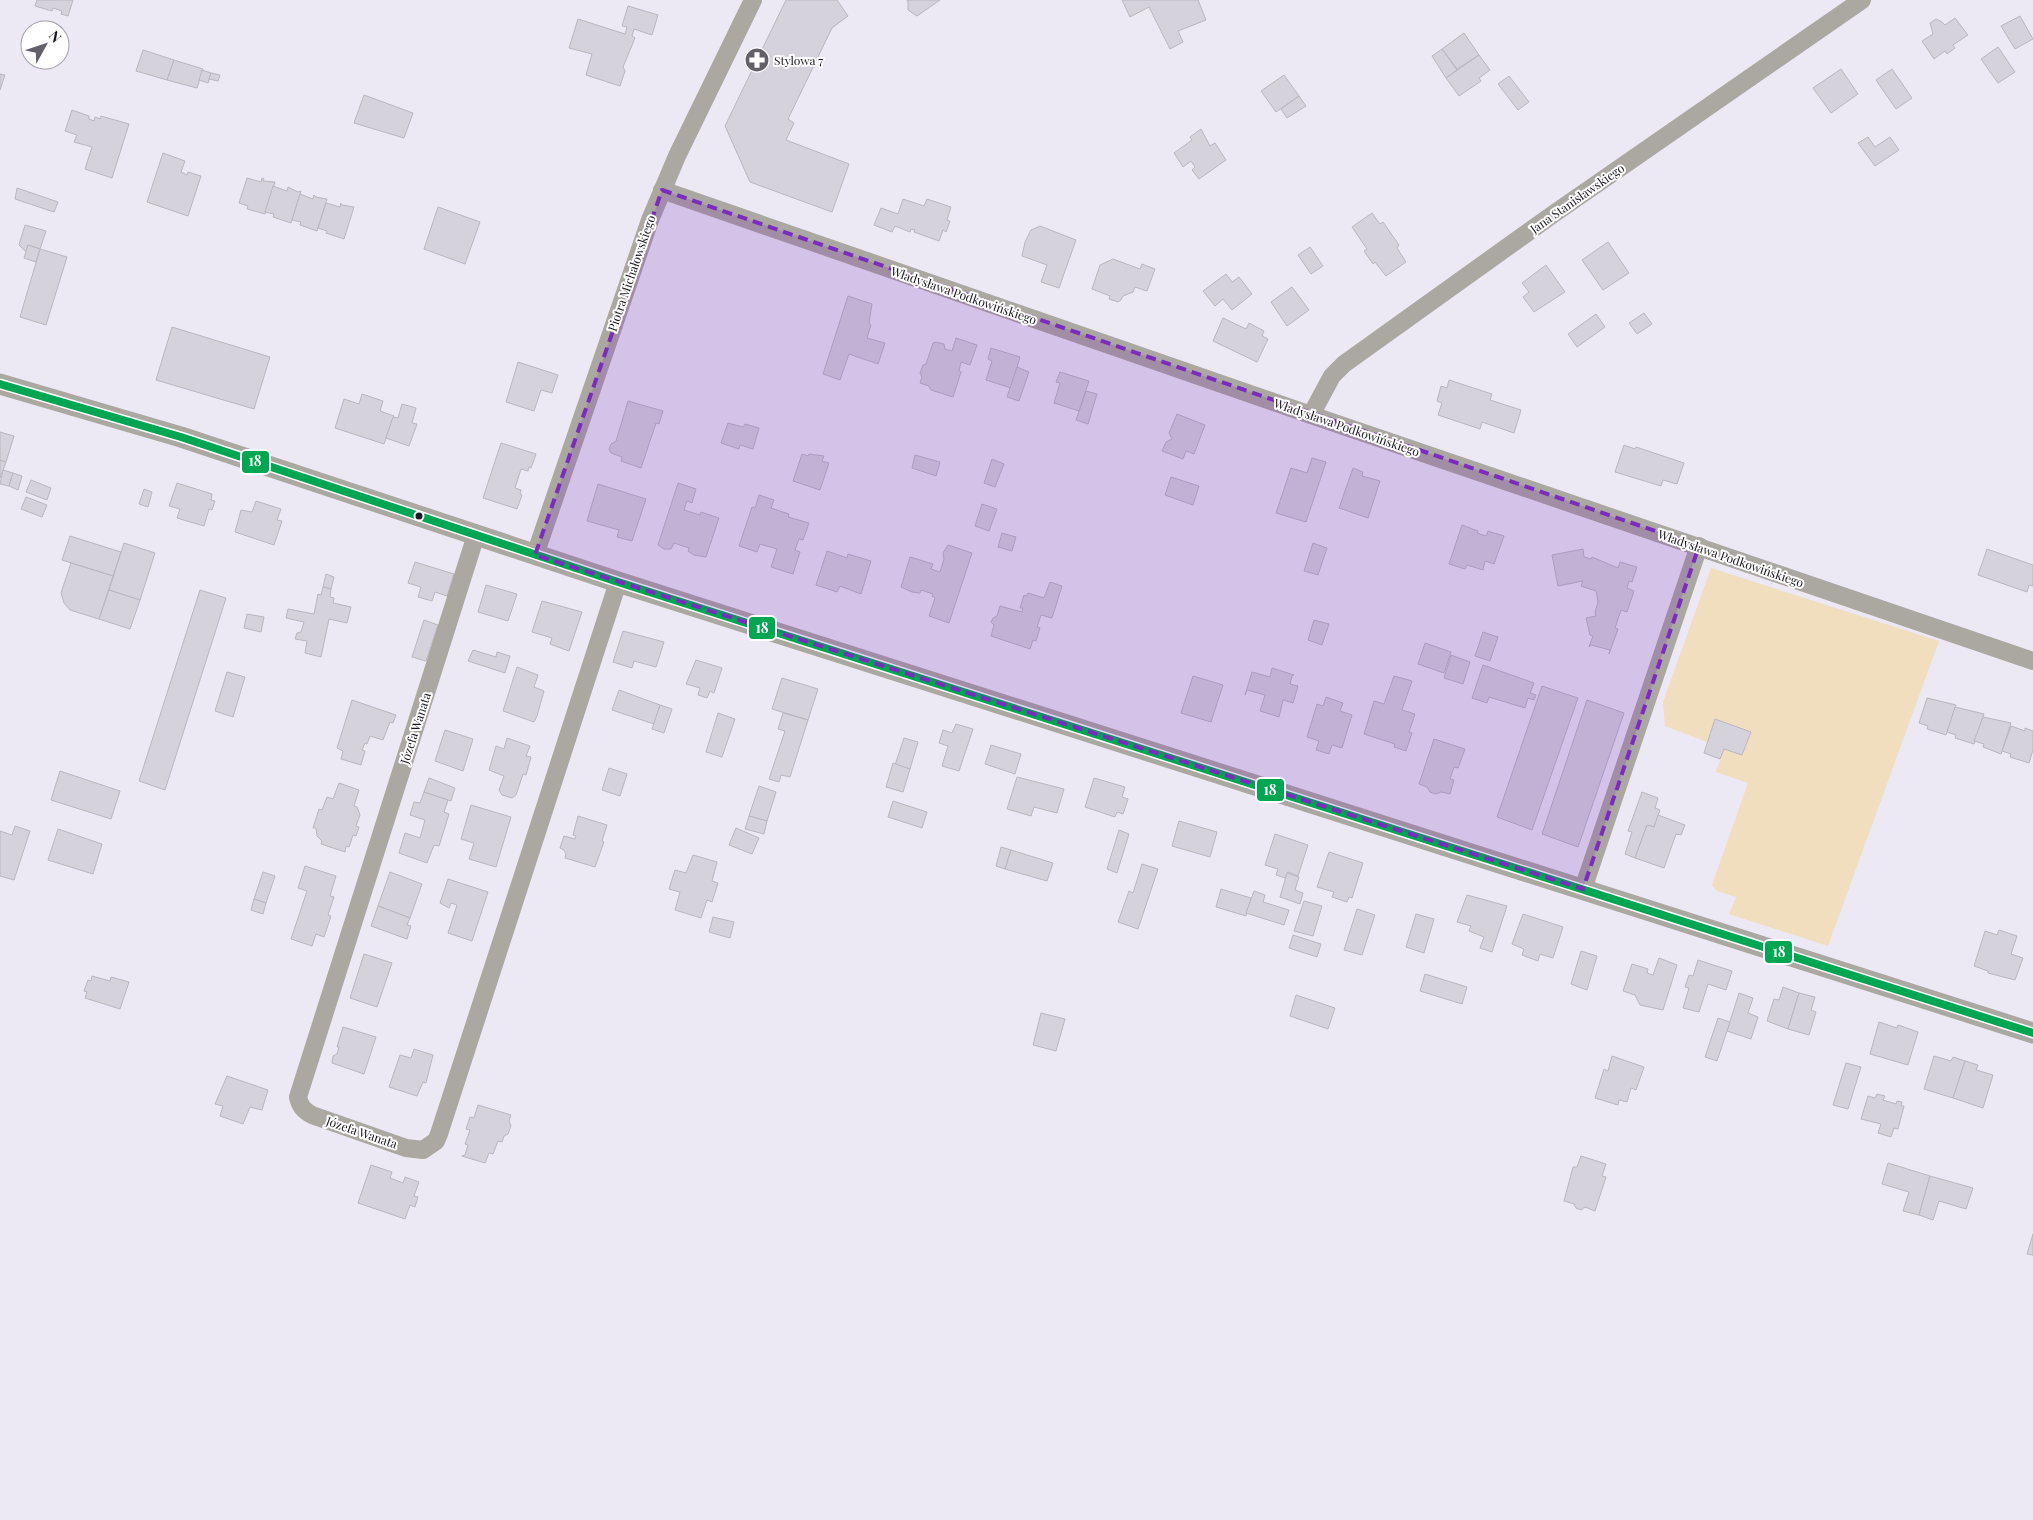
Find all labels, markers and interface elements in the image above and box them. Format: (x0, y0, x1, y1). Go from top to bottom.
north arrow (20, 20, 70, 70)
text: N (45, 26, 66, 46)
pharmacy icon: Stylowa 7 (744, 47, 770, 73)
place label: Stylowa 7 (774, 52, 823, 68)
street label: Jana Stanisławskiego (1526, 159, 1627, 237)
street label: Piotra Michałowskiego (604, 212, 659, 333)
street label: Władysława Podkowińskiego (888, 262, 1039, 328)
street label: Władysława Podkowińskiego (1271, 394, 1422, 460)
line badge: 18 (241, 450, 270, 474)
text: 18 (248, 451, 262, 470)
unlabelled marker (414, 511, 424, 521)
street label: Władysława Podkowińskiego (1655, 525, 1806, 591)
line badge: 18 (748, 616, 776, 640)
text: 18 (755, 618, 769, 637)
street label: Józefa Wanata (396, 690, 434, 767)
line badge: 18 (1256, 778, 1285, 802)
text: 18 (1263, 780, 1277, 799)
line badge: 18 (1764, 940, 1793, 964)
text: 18 (1772, 942, 1786, 961)
street label: Józefa Wanata (323, 1112, 400, 1152)

